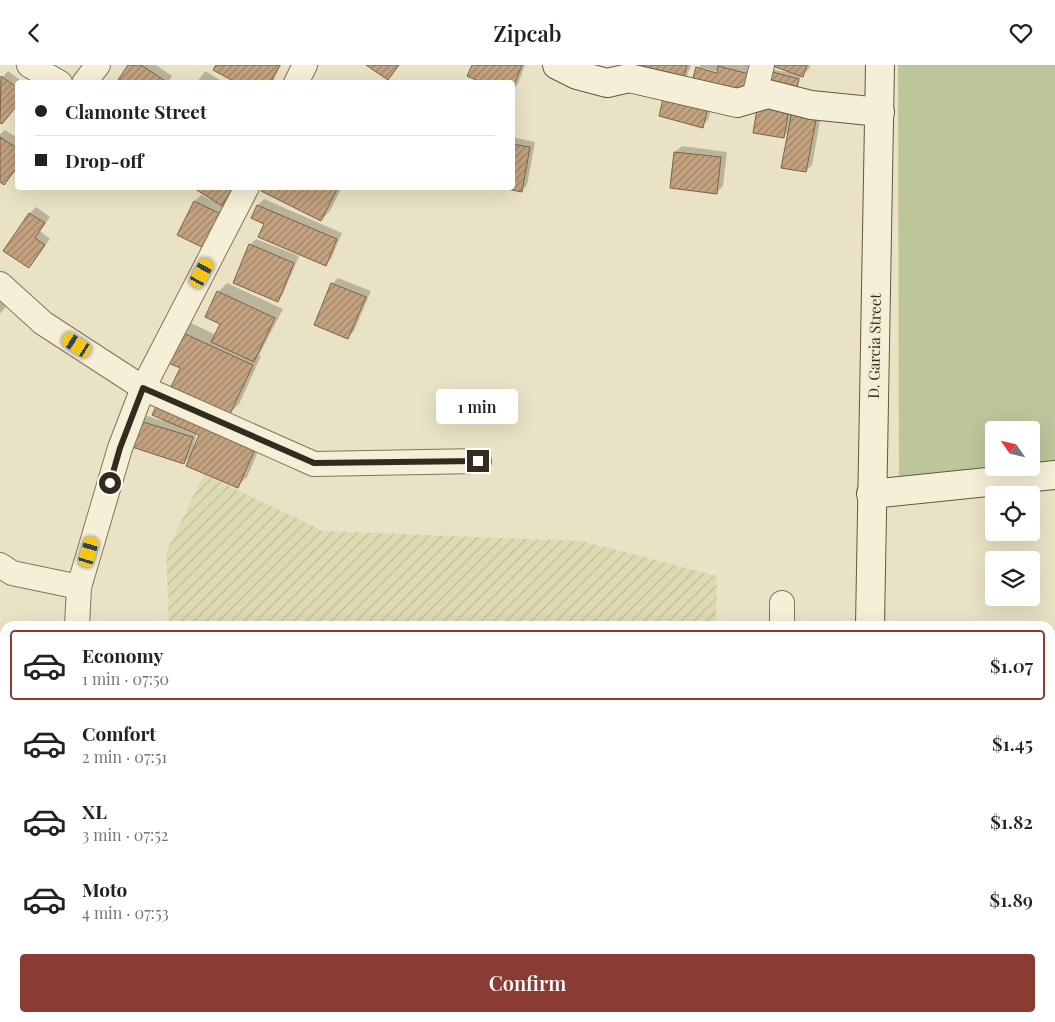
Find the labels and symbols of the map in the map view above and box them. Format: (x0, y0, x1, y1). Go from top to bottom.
car (188, 256, 215, 290)
street label: D. Garcia Street (863, 292, 885, 399)
car (60, 331, 93, 359)
callout: 1 min (437, 389, 519, 423)
north arrow (985, 421, 1040, 476)
route end (467, 450, 489, 472)
route start (99, 472, 121, 494)
car (77, 535, 100, 569)

